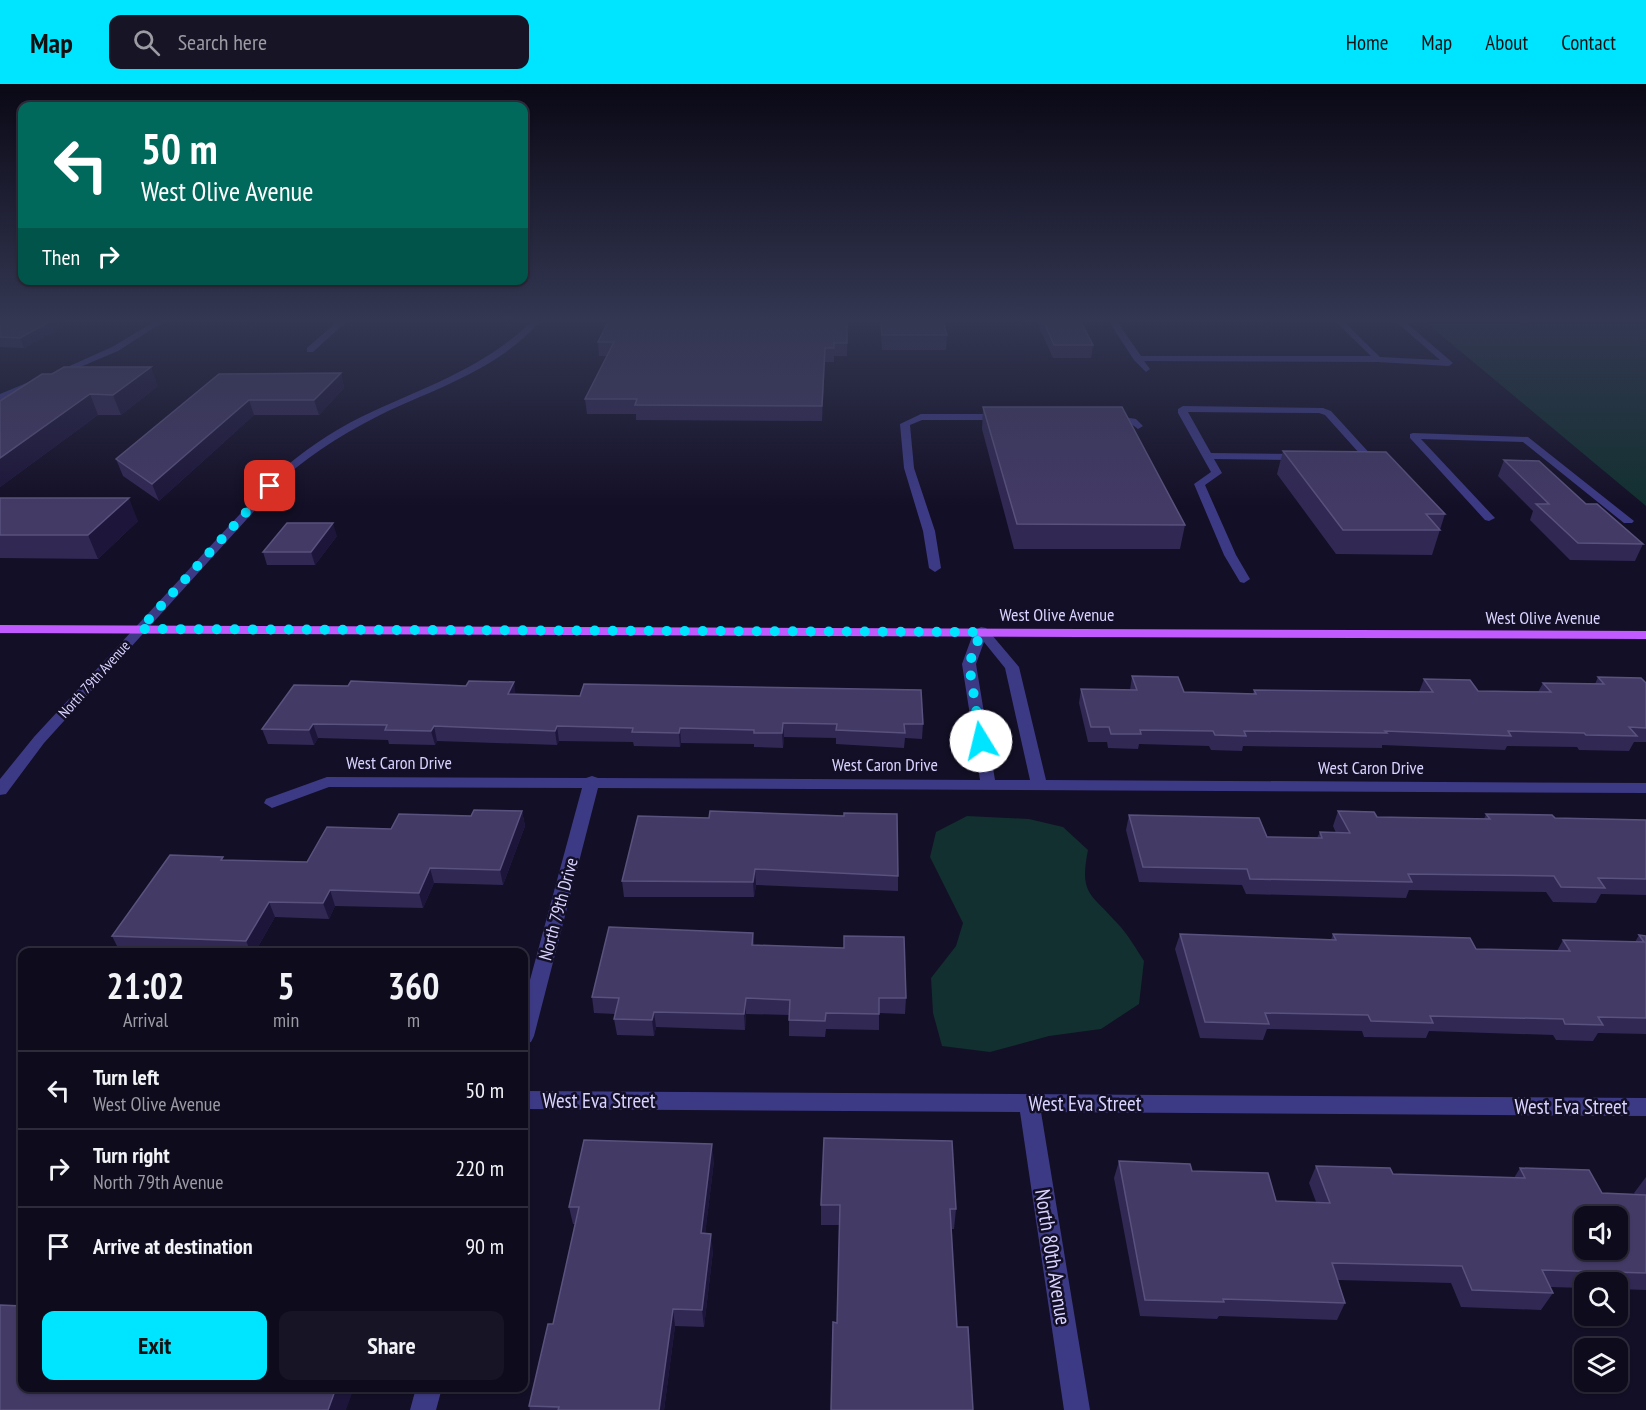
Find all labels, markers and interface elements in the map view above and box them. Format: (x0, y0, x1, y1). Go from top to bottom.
search box (109, 15, 529, 69)
text: Map (30, 24, 73, 61)
icon: search (130, 26, 163, 59)
text: Search here (178, 28, 267, 56)
text: Home (1346, 29, 1388, 56)
text: Map (1421, 29, 1452, 56)
text: About (1485, 29, 1528, 56)
text: Contact (1561, 29, 1616, 56)
text: 50 m (141, 121, 218, 176)
icon: left (42, 126, 120, 204)
text: West Olive Avenue (141, 174, 313, 208)
icon: right (92, 240, 125, 273)
text: Then (42, 243, 80, 271)
pin (244, 460, 295, 511)
icon: arrive (253, 469, 286, 502)
street label: West Olive Avenue (1000, 603, 1114, 626)
street label: West Olive Avenue (1486, 606, 1600, 629)
street label: North 79th Avenue (54, 636, 134, 722)
position arrow (949, 709, 1013, 773)
street label: West Caron Drive (346, 751, 452, 774)
street label: West Caron Drive (832, 753, 938, 776)
street label: West Caron Drive (1318, 756, 1424, 779)
street label: North 79th Drive (533, 855, 583, 963)
text: 21:02 (107, 962, 184, 1009)
text: 5 (277, 962, 295, 1009)
text: 360 (388, 962, 439, 1009)
text: Arrival (123, 1007, 168, 1033)
text: min (273, 1007, 299, 1033)
text: m (407, 1007, 420, 1033)
text: Turn left (93, 1063, 159, 1091)
icon: left (42, 1074, 75, 1107)
text: 50 m (465, 1076, 504, 1104)
street label: West Eva Street (543, 1087, 656, 1114)
street label: West Eva Street (1029, 1090, 1142, 1117)
text: West Olive Avenue (93, 1091, 221, 1117)
street label: West Eva Street (1515, 1093, 1628, 1120)
text: Turn right (93, 1141, 170, 1169)
icon: right (42, 1152, 75, 1185)
text: 220 m (455, 1154, 504, 1182)
text: North 79th Avenue (93, 1169, 223, 1195)
street label: North 80th Avenue (1029, 1187, 1077, 1327)
map controls (1574, 1206, 1628, 1392)
button: sound (1574, 1206, 1628, 1260)
icon: arrive (42, 1230, 75, 1263)
text: Arrive at destination (93, 1232, 253, 1260)
text: 90 m (465, 1232, 504, 1260)
button: search (1574, 1272, 1628, 1326)
button: Exit (42, 1311, 267, 1380)
button: Share (279, 1311, 504, 1380)
button: layers (1574, 1338, 1628, 1392)

